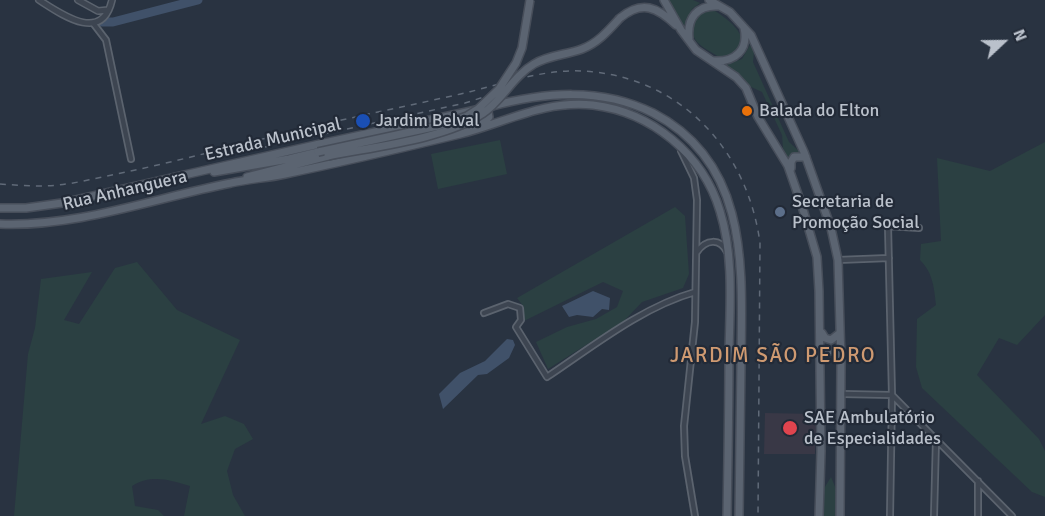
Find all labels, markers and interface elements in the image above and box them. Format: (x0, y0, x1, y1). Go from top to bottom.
north arrow (973, 12, 1033, 72)
text: N (1008, 26, 1031, 44)
place label: Balada do Elton (759, 100, 879, 122)
marker: Balada do Elton (740, 104, 754, 118)
place label: Jardim Belval (376, 110, 479, 132)
marker: Jardim Belval (354, 112, 372, 130)
street label: Estrada Municipal (203, 114, 343, 166)
street label: Rua Anhanguera (61, 166, 189, 216)
place label: Secretaria de Promoção Social (792, 191, 919, 234)
marker: Secretaria de Promoção Social (773, 205, 787, 219)
district label: JARDIM SÃO PEDRO (670, 343, 876, 369)
place label: SAE Ambulatório de Especialidades (804, 407, 941, 450)
marker: SAE Ambulatório de Especialidades (781, 419, 799, 437)

